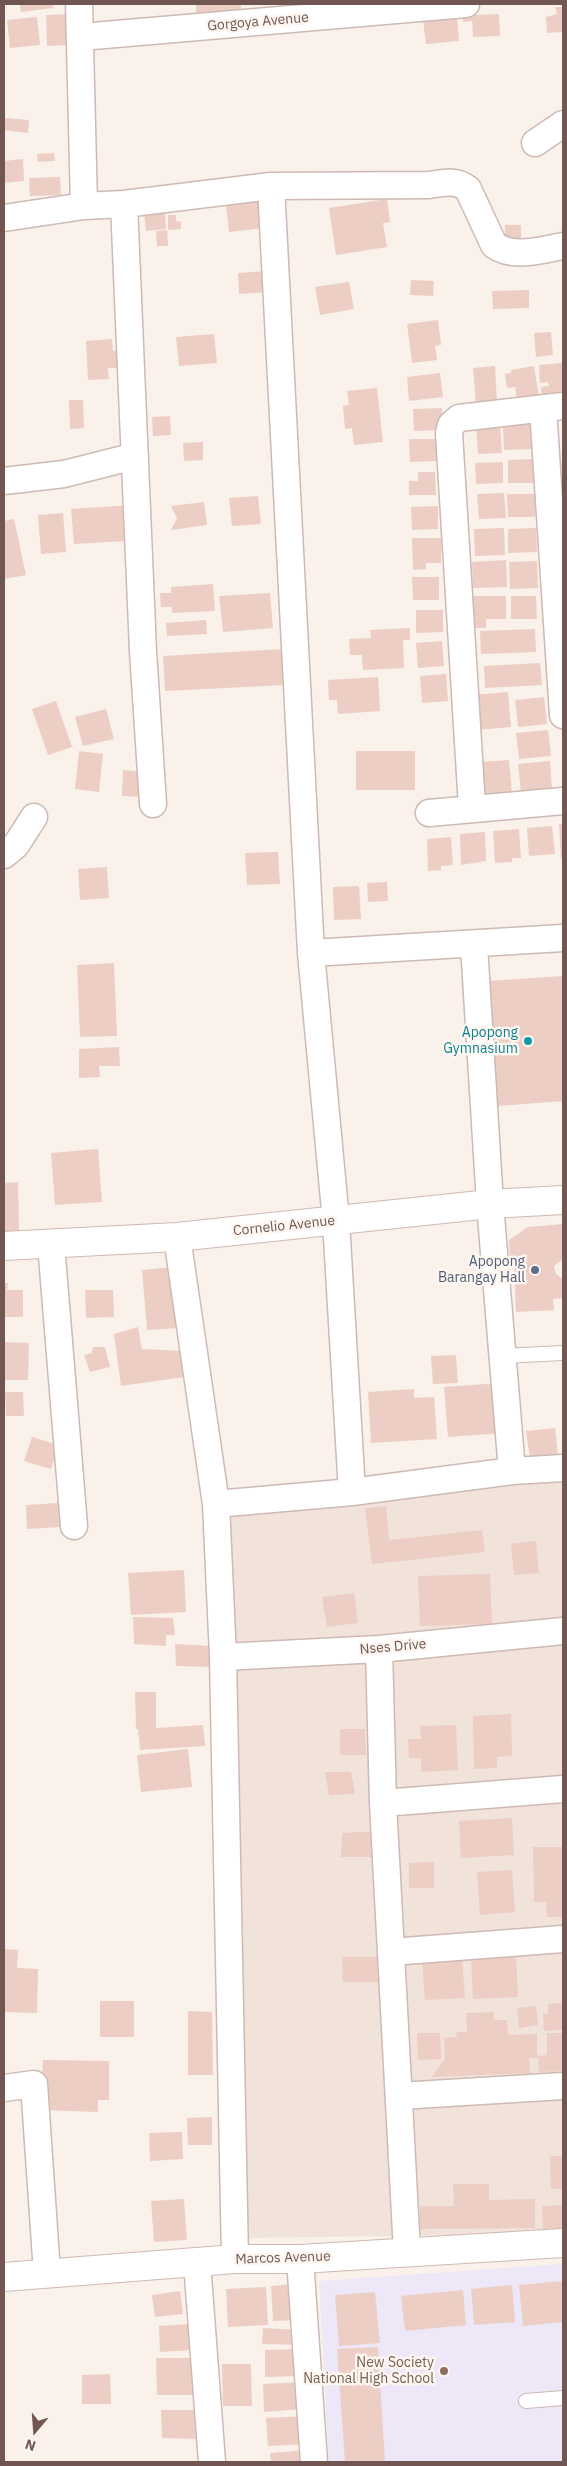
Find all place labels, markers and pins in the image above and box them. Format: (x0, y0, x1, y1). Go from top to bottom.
place label: Apopong Gymnasium (443, 1025, 518, 1058)
marker: Apopong Gymnasium (522, 1035, 534, 1047)
place label: Apopong Barangay Hall (438, 1254, 525, 1286)
marker: Apopong Barangay Hall (529, 1264, 541, 1276)
place label: New Society National High School (303, 2355, 434, 2388)
marker: New Society National High School (438, 2365, 450, 2377)

